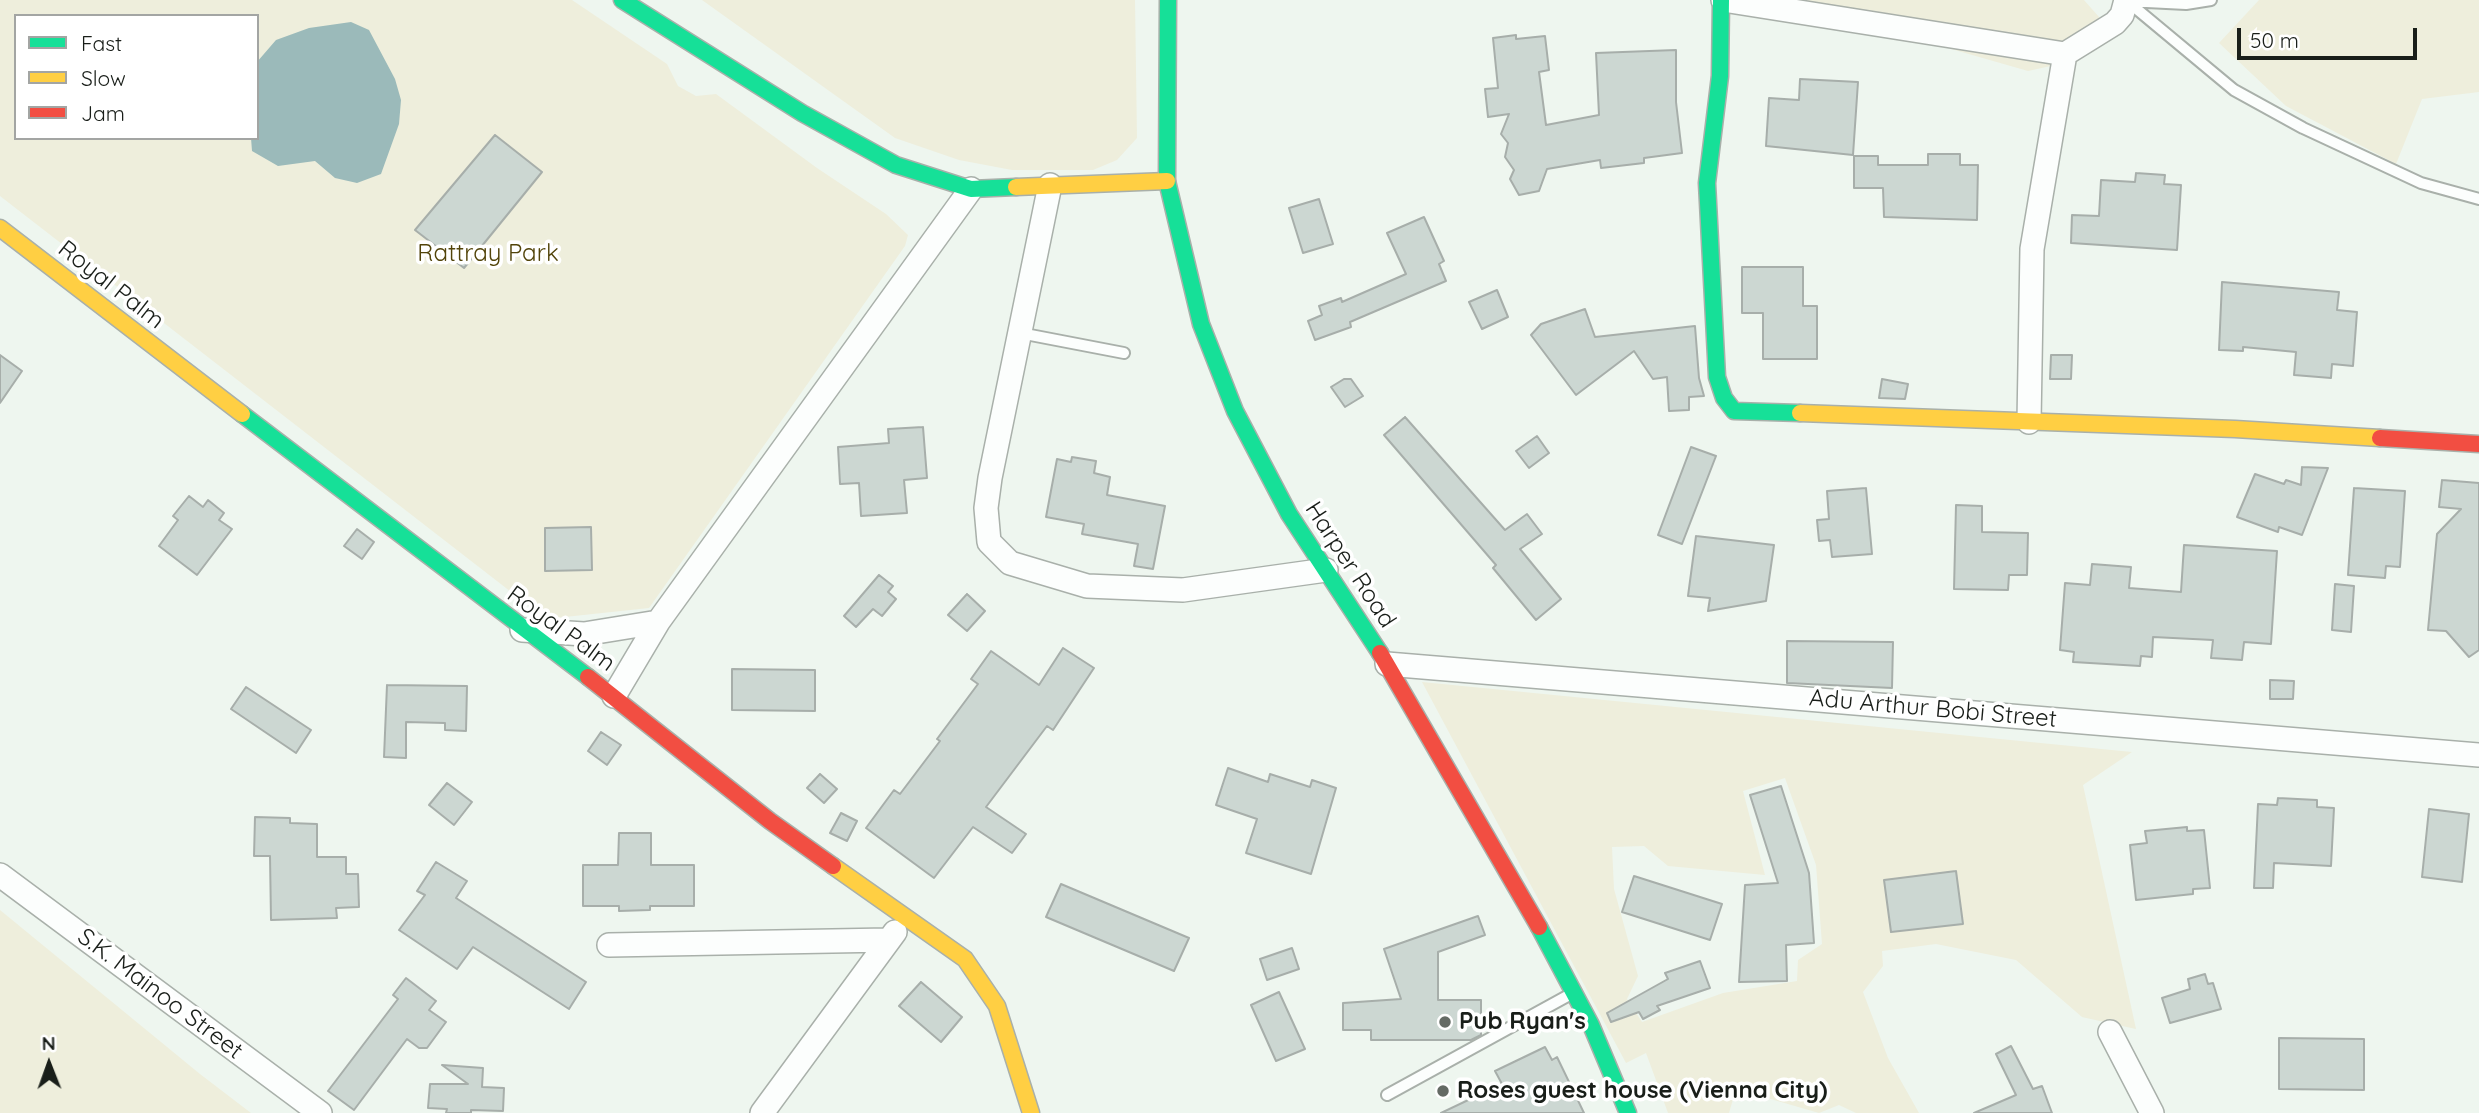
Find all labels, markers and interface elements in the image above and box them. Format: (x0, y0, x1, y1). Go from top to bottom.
legend (14, 14, 259, 140)
scale bar (2241, 14, 2421, 58)
text: 50 m (2250, 27, 2299, 53)
text: Fast (81, 30, 122, 56)
text: Slow (81, 65, 126, 91)
text: Jam (81, 100, 125, 126)
street label: Royal Palm (52, 235, 170, 335)
park label: Rattray Park (417, 240, 559, 268)
street label: Harper Road (1299, 497, 1401, 633)
street label: Royal Palm (501, 580, 621, 678)
street label: Adu Arthur Bobi Street (1808, 684, 2058, 734)
street label: S.K. Mainoo Street (72, 922, 248, 1066)
place label: Pub Ryan's (1459, 1008, 1586, 1036)
marker: Pub Ryan's (1437, 1014, 1453, 1030)
north arrow (14, 1029, 84, 1099)
text: N (41, 1031, 56, 1055)
place label: Roses guest house (Vienna City) (1457, 1077, 1828, 1105)
marker: Roses guest house (Vienna City) (1435, 1083, 1451, 1099)

